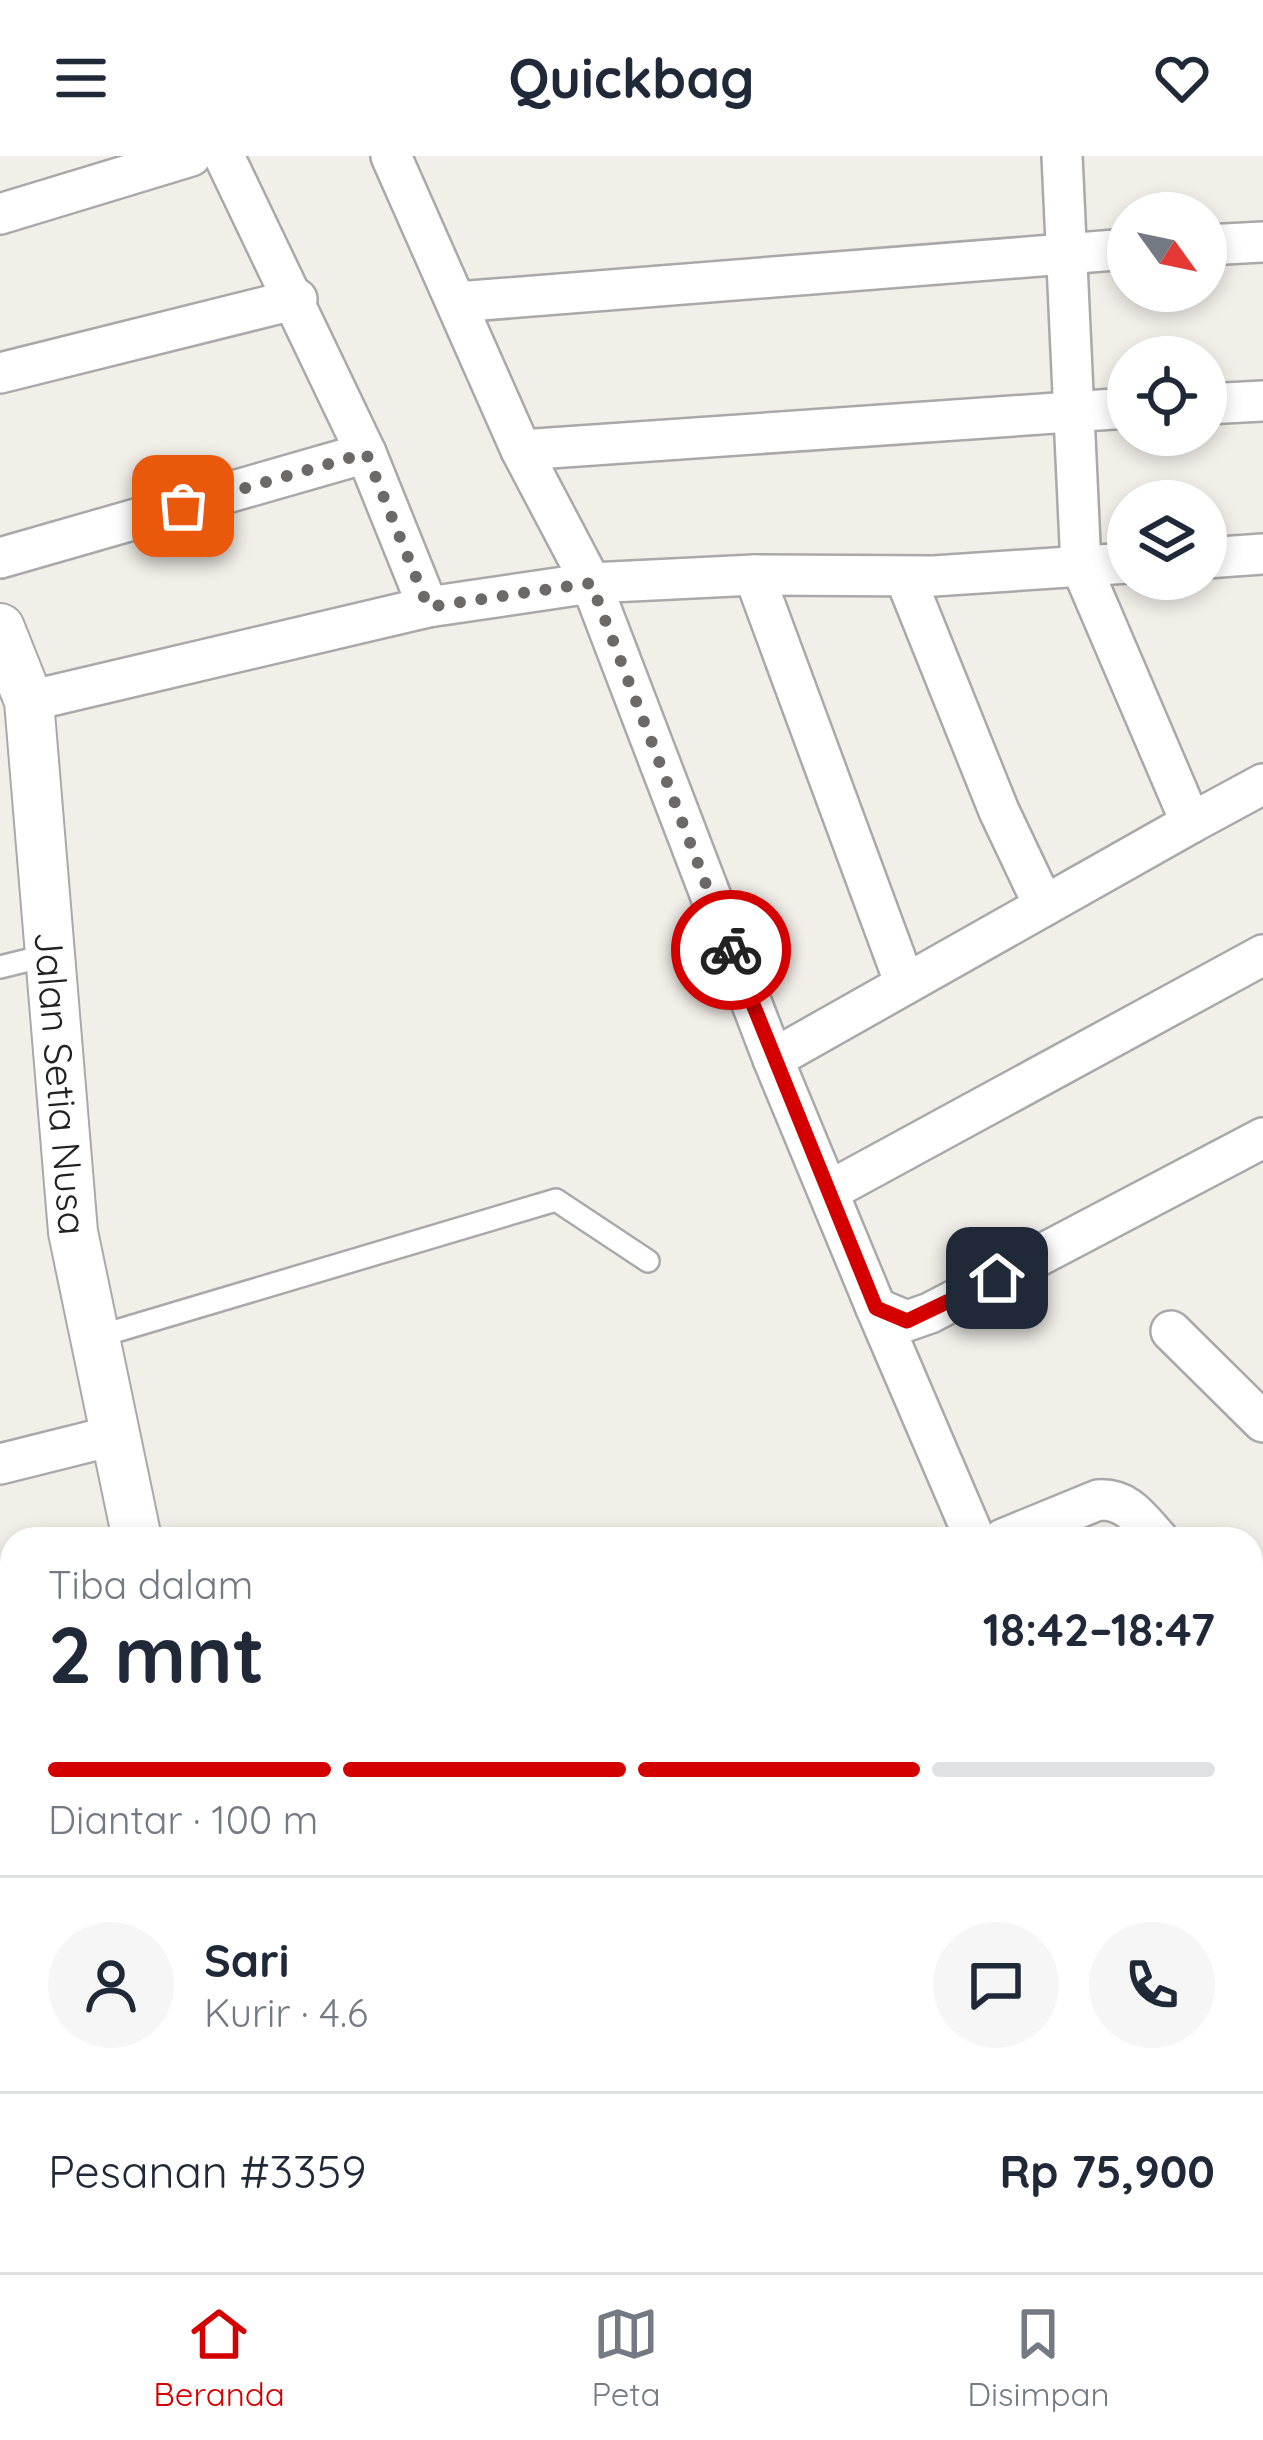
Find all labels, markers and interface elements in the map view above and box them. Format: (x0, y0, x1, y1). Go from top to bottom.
text: Quickbag (508, 44, 755, 112)
icon: menu (48, 45, 114, 111)
icon: heart (1149, 45, 1215, 111)
north arrow (1107, 192, 1227, 312)
map controls (1107, 192, 1227, 600)
button: locate (1107, 336, 1227, 456)
pin (132, 455, 234, 557)
icon: bag (150, 473, 216, 539)
button: layers (1107, 480, 1227, 600)
courier (671, 890, 791, 1010)
icon: bike (698, 917, 764, 983)
street label: Jalan Setia Nusa (24, 929, 98, 1237)
pin (946, 1227, 1048, 1329)
icon: home (964, 1245, 1030, 1311)
text: Tiba dalam (48, 1560, 253, 1609)
text: 18:42–18:47 (983, 1601, 1215, 1657)
text: 2 mnt (48, 1605, 265, 1703)
text: Diantar · 100 m (48, 1795, 318, 1844)
button: person (48, 1922, 174, 2048)
button: chat (933, 1922, 1059, 2048)
button: phone (1089, 1922, 1215, 2048)
text: Sari (204, 1932, 289, 1988)
text: Kurir · 4.6 (204, 1988, 368, 2037)
text: Pesanan #3359 (48, 2143, 366, 2199)
text: Rp 75,900 (999, 2143, 1215, 2199)
tab: Beranda (153, 2301, 285, 2414)
tab: Peta (591, 2301, 661, 2414)
tab: Disimpan (967, 2301, 1110, 2414)

